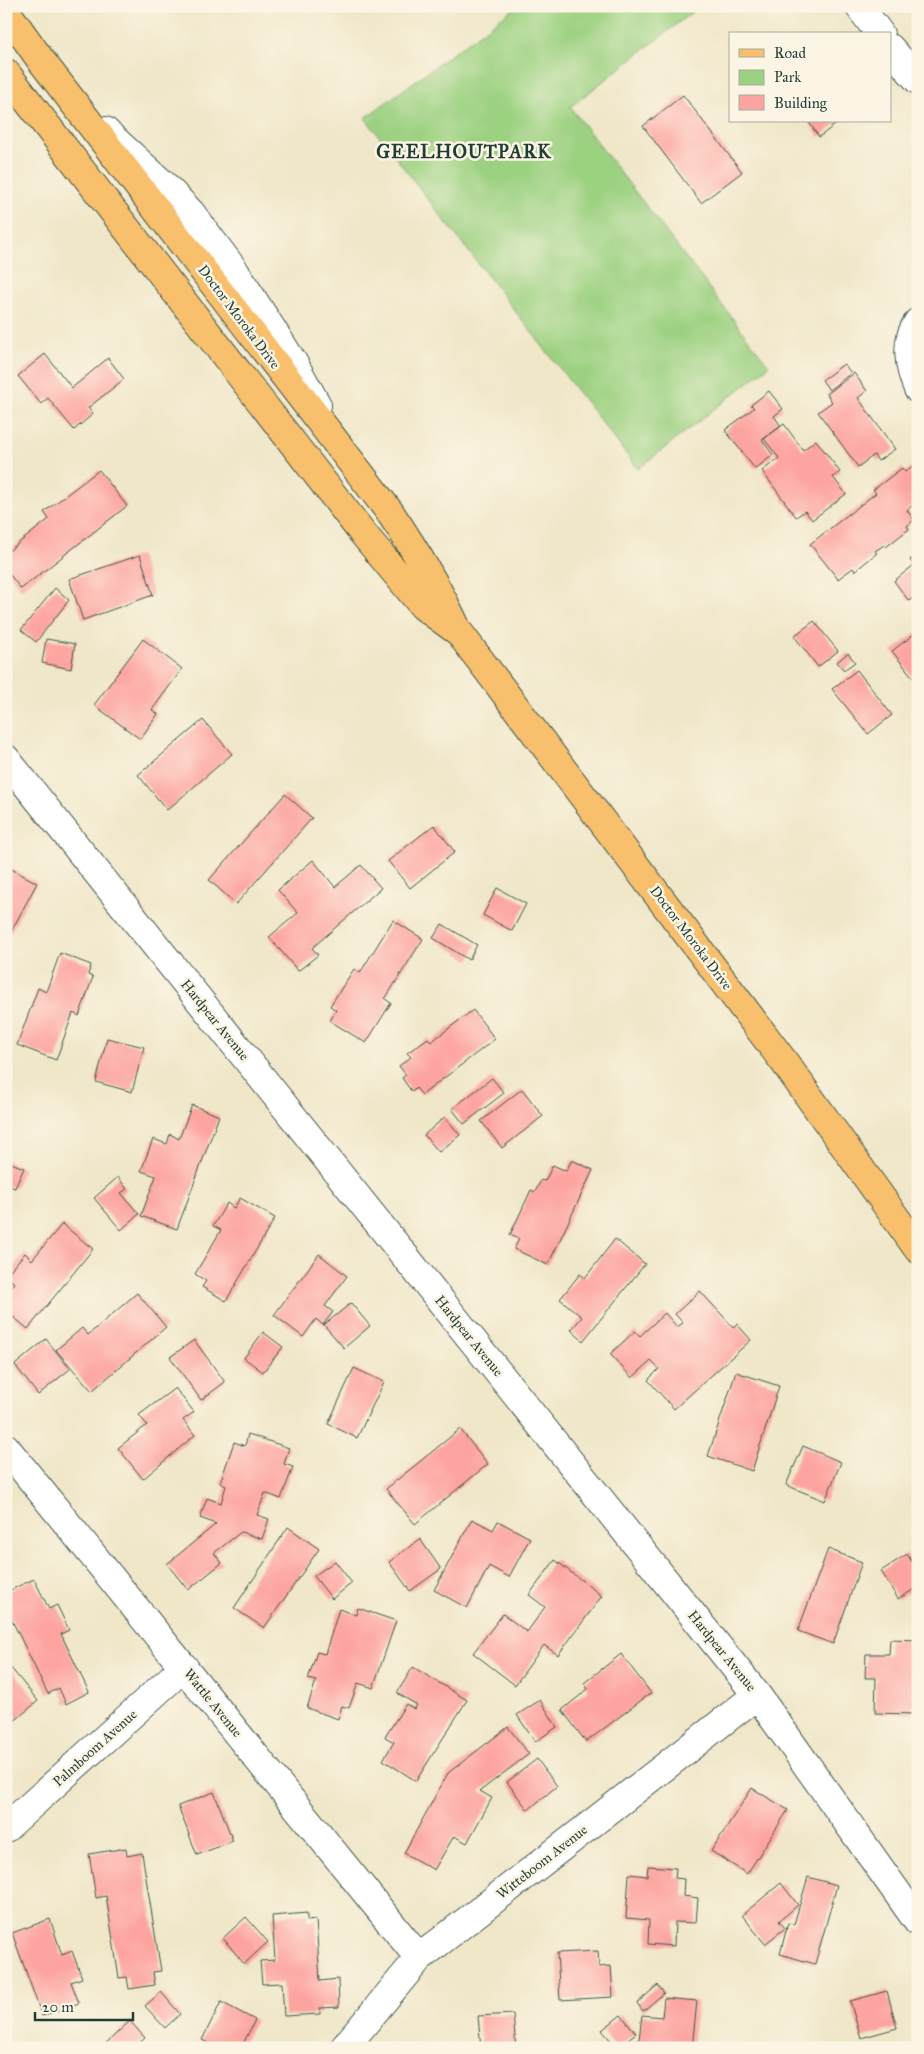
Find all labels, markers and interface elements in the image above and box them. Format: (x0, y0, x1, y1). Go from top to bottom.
legend (729, 32, 892, 122)
text: Road (774, 44, 806, 62)
text: Park (774, 68, 801, 86)
text: Building (774, 94, 828, 112)
district label: GEELHOUTPARK (376, 140, 552, 163)
street label: Doctor Moroka Drive (194, 262, 284, 373)
street label: Doctor Moroka Drive (646, 883, 736, 994)
street label: Hardpear Avenue (177, 976, 253, 1064)
street label: Hardpear Avenue (431, 1292, 507, 1380)
street label: Hardpear Avenue (684, 1607, 760, 1695)
street label: Wattle Avenue (180, 1665, 246, 1741)
street label: Palmboom Avenue (50, 1706, 141, 1790)
street label: Witteboom Avenue (493, 1821, 591, 1903)
scale bar (35, 1989, 132, 2021)
text: 20 m (42, 1998, 74, 2016)

